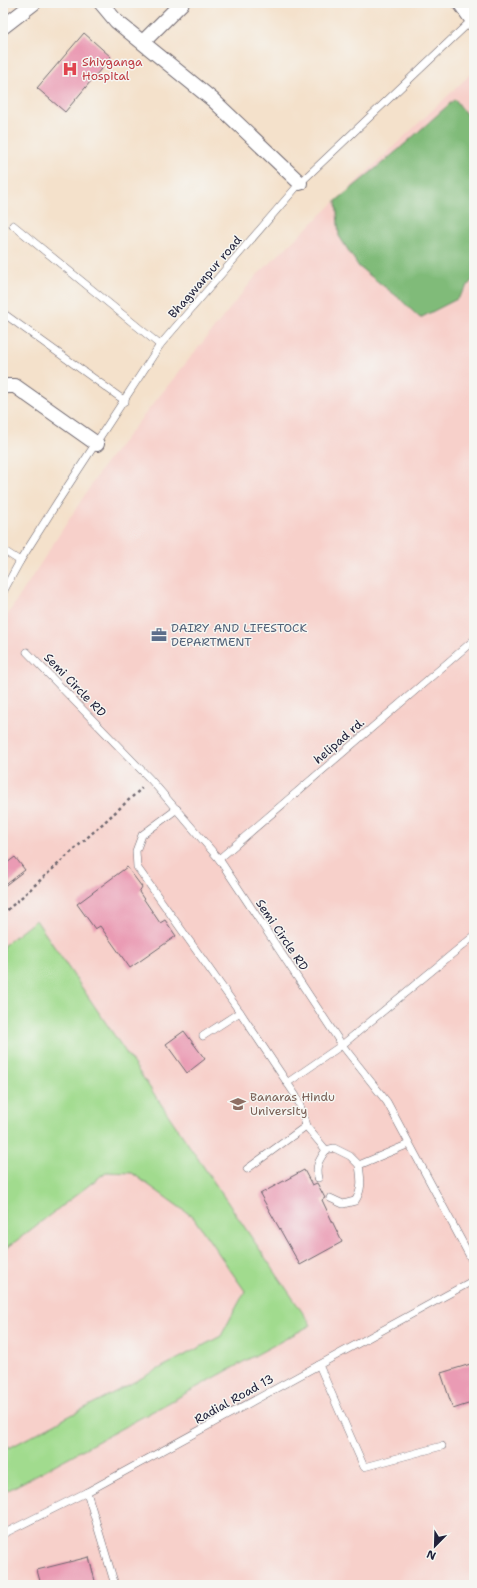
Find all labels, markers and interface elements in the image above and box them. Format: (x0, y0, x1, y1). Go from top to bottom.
place label: Shivganga Hospital (82, 54, 143, 84)
hospital icon: Shivganga Hospital (61, 60, 79, 78)
street label: Bhagwanpur road (165, 232, 246, 322)
place label: DAIRY AND LIFESTOCK DEPARTMENT (171, 620, 307, 650)
office icon: DAIRY AND LIFESTOCK DEPARTMENT (150, 626, 168, 644)
street label: Semi Circle RD (40, 650, 110, 720)
street label: helipad rd. (310, 714, 368, 768)
street label: Semi Circle RD (252, 896, 312, 974)
place label: Banaras Hindu University (250, 1089, 335, 1119)
school or university icon: Banaras Hindu University (229, 1095, 247, 1113)
street label: Radial Road 13 (191, 1371, 277, 1427)
north arrow (415, 1526, 455, 1566)
text: N (424, 1546, 438, 1563)

